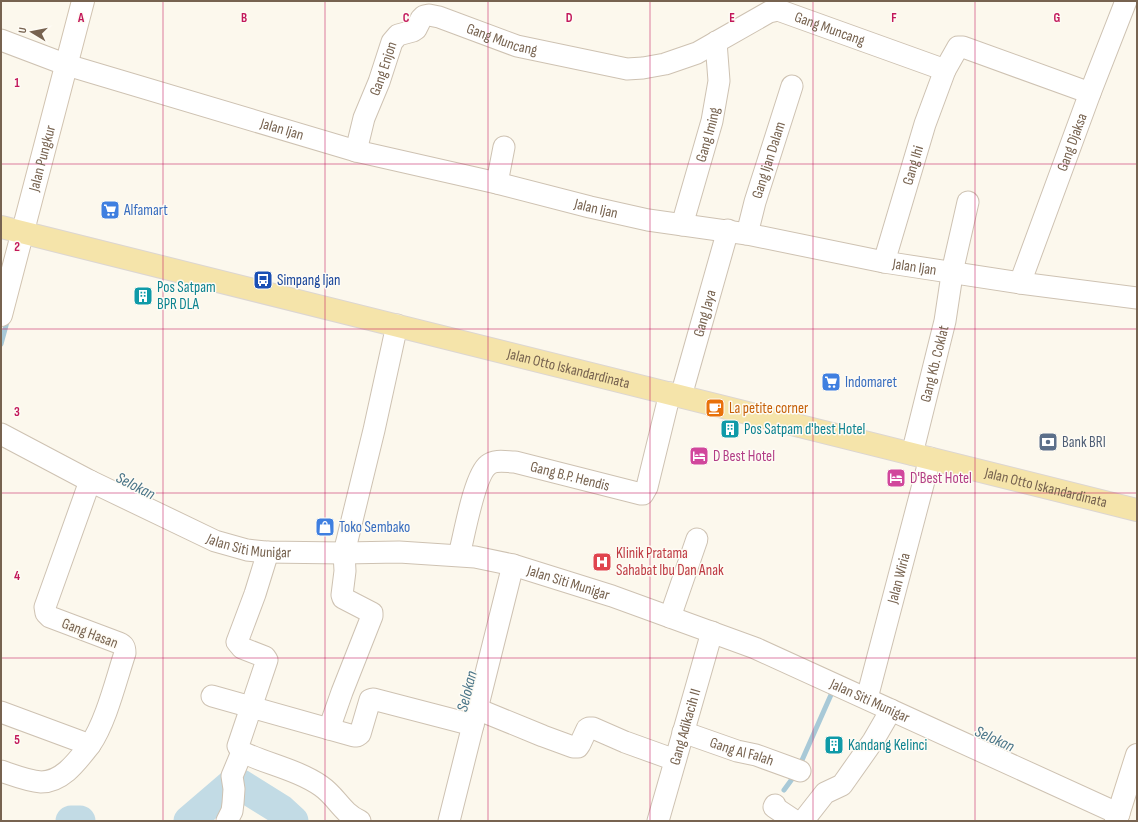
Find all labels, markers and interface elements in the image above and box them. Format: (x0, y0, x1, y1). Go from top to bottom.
street label: Gang Muncang (792, 8, 867, 50)
text: A (77, 10, 85, 26)
text: B (241, 10, 247, 26)
text: C (403, 10, 410, 26)
text: D (566, 10, 573, 26)
text: E (729, 10, 735, 26)
text: F (891, 10, 897, 26)
text: G (1054, 10, 1061, 26)
north arrow (12, 12, 52, 52)
street label: Gang Muncang (464, 19, 539, 60)
text: U (16, 26, 30, 34)
street label: Gang Enjon (365, 39, 402, 99)
text: 1 (14, 75, 20, 91)
street label: Gang Iming (692, 106, 724, 164)
street label: Gang Djaksa (1053, 111, 1092, 174)
street label: Jalan Ijan (257, 114, 306, 145)
street label: Gang Ijan Dalam (748, 119, 790, 201)
street label: Jalan Pungkur (24, 123, 60, 194)
street label: Gang Ihi (898, 143, 928, 187)
street label: Jalan Ijan (571, 194, 620, 223)
supermarket icon: Alfamart (99, 199, 121, 221)
place label: Alfamart (123, 201, 168, 220)
text: 2 (14, 239, 20, 255)
street label: Jalan Ijan (890, 254, 938, 280)
bus stop icon: Simpang Ijan (252, 269, 274, 291)
place label: Simpang Ijan (277, 271, 341, 290)
place label: Pos Satpam BPR DLA (157, 278, 216, 314)
building icon: Pos Satpam BPR DLA (132, 285, 154, 307)
street label: Gang Jaya (689, 287, 721, 339)
street label: Gang Kb. Coklat (916, 323, 954, 404)
street label: Jalan Otto Iskandardinata (504, 344, 632, 393)
supermarket icon: Indomaret (820, 371, 842, 393)
place label: Indomaret (845, 373, 897, 392)
cafe icon: La petite corner (704, 397, 726, 419)
place label: La petite corner (729, 399, 809, 418)
text: 3 (14, 404, 20, 420)
building icon: Pos Satpam d'best Hotel (719, 418, 741, 440)
place label: Pos Satpam d'best Hotel (744, 420, 865, 439)
bank icon: Bank BRI (1037, 431, 1059, 453)
place label: Bank BRI (1062, 433, 1106, 452)
hotel icon: D Best Hotel (688, 445, 710, 467)
place label: D Best Hotel (713, 447, 775, 466)
street label: Gang B.P. Hendis (528, 457, 612, 496)
street label: Jalan Otto Iskandardinata (982, 463, 1109, 512)
hotel icon: D'Best Hotel (885, 467, 907, 489)
water label: Selokan (113, 469, 158, 504)
place label: D'Best Hotel (910, 469, 972, 488)
shop icon: Toko Sembako (314, 516, 336, 538)
place label: Toko Sembako (339, 518, 410, 537)
street label: Jalan Siti Munigar (202, 529, 292, 562)
place label: Klinik Pratama Sahabat Ibu Dan Anak (616, 544, 724, 580)
hospital icon: Klinik Pratama Sahabat Ibu Dan Anak (591, 551, 613, 573)
street label: Jalan Wiria (883, 551, 915, 607)
street label: Jalan Siti Munigar (524, 561, 613, 605)
text: 4 (14, 568, 20, 584)
street label: Gang Hasan (59, 614, 121, 653)
water label: Selokan (453, 669, 482, 714)
street label: Jalan Siti Munigar (826, 674, 913, 728)
street label: Gang Adikacih II (665, 687, 705, 767)
water label: Selokan (972, 722, 1017, 757)
text: 5 (14, 732, 20, 748)
street label: Gang Al Falah (707, 733, 776, 771)
building icon: Kandang Kelinci (823, 734, 845, 756)
place label: Kandang Kelinci (848, 736, 928, 755)

